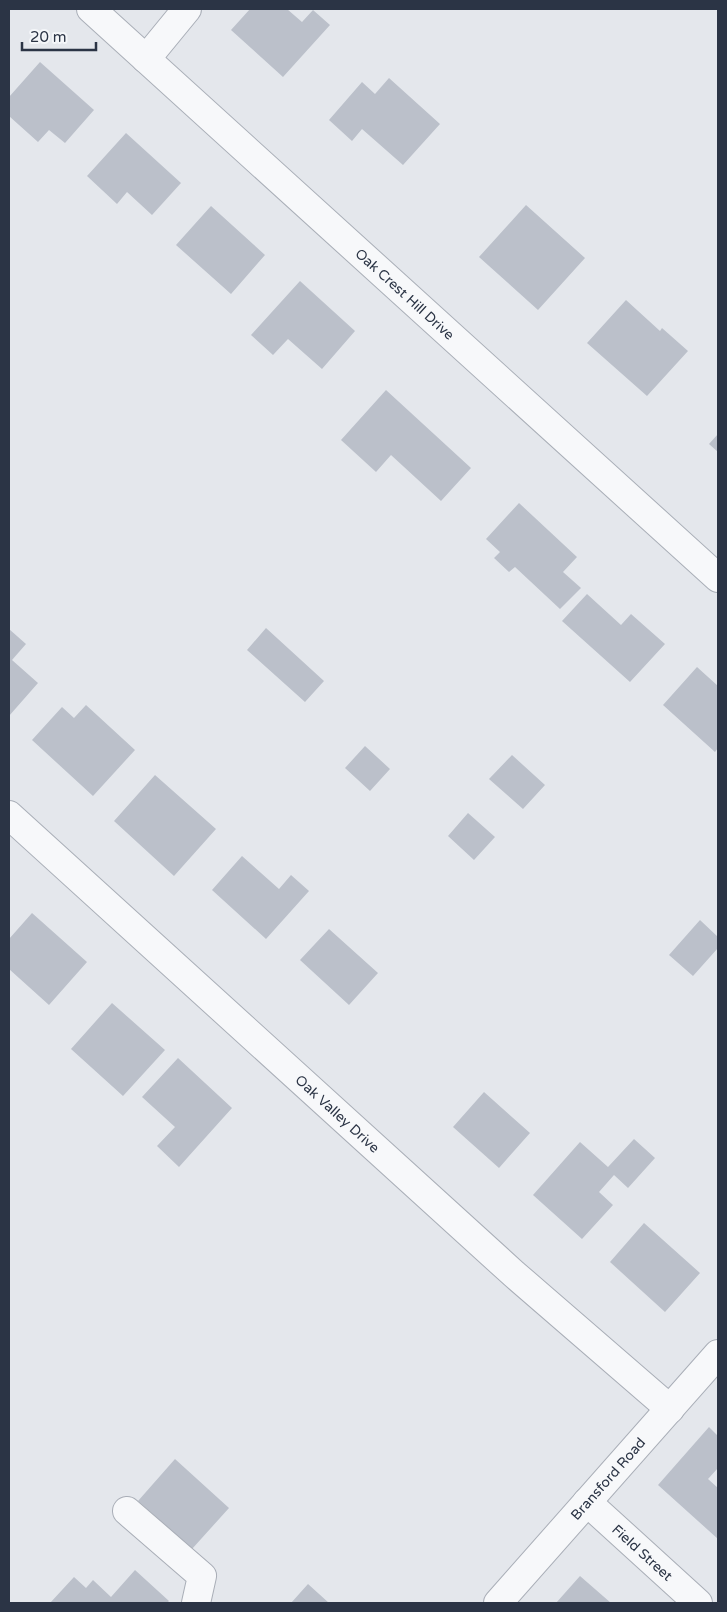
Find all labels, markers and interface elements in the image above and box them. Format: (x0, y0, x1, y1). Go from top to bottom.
scale bar (22, 20, 96, 52)
text: 20 m (30, 28, 67, 46)
street label: Oak Crest Hill Drive (352, 245, 458, 343)
street label: Oak Valley Drive (292, 1071, 383, 1156)
street label: Bransford Road (567, 1434, 649, 1523)
street label: Field Street (609, 1521, 677, 1585)

